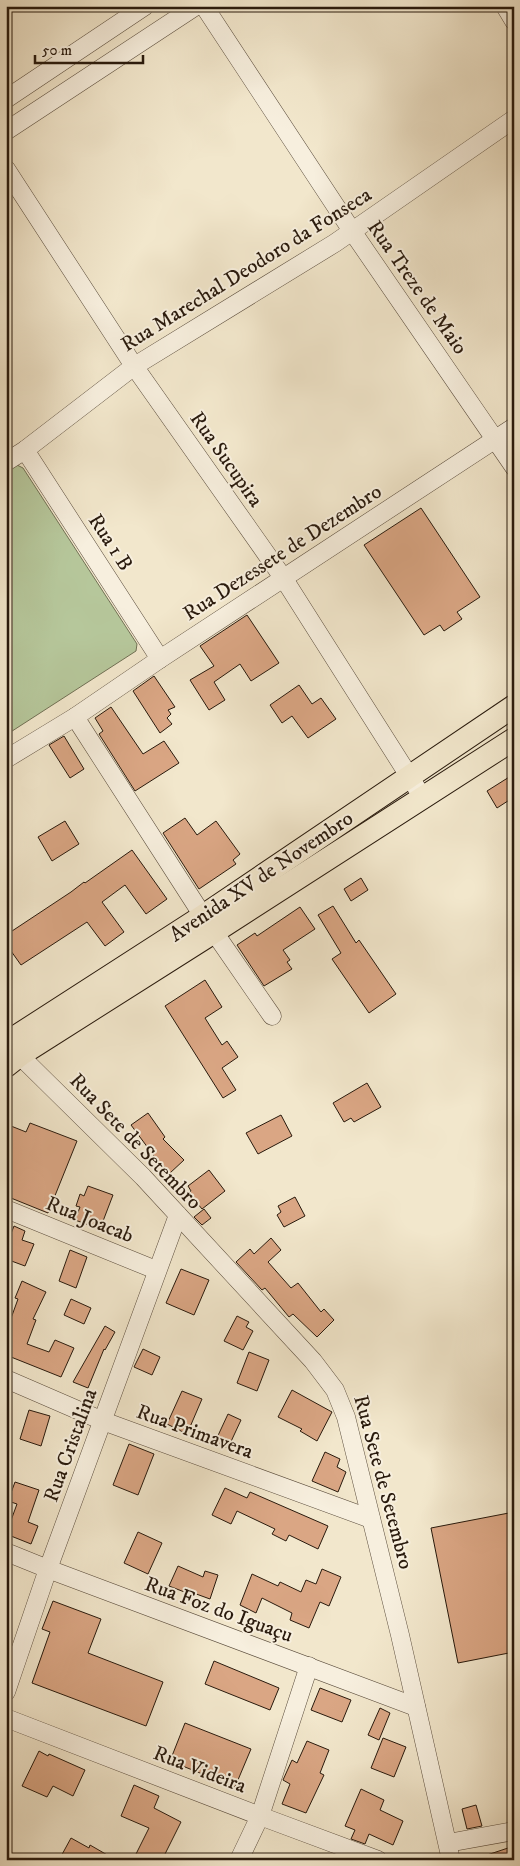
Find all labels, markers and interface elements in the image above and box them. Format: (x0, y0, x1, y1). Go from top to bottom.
scale bar (35, 32, 142, 64)
text: 50 m (42, 41, 72, 60)
street label: Rua Marechal Deodoro da Fonseca (116, 182, 377, 358)
street label: Rua Treze de Maio (361, 216, 473, 360)
street label: Rua Sucupira (184, 407, 269, 512)
street label: Rua Dezessete de Dezembro (178, 479, 387, 627)
street label: Rua 1 B (82, 509, 138, 576)
street label: Avenida XV de Novembro (165, 806, 358, 948)
street label: Rua Sete de Setembro (64, 1068, 207, 1215)
street label: Rua Joacab (42, 1191, 137, 1249)
street label: Rua Cristalina (38, 1385, 104, 1506)
street label: Rua Sete de Setembro (347, 1392, 419, 1572)
street label: Rua Primavera (133, 1399, 257, 1465)
street label: Rua Foz do Iguaçu (141, 1571, 296, 1649)
street label: Rua Videira (150, 1740, 250, 1800)

